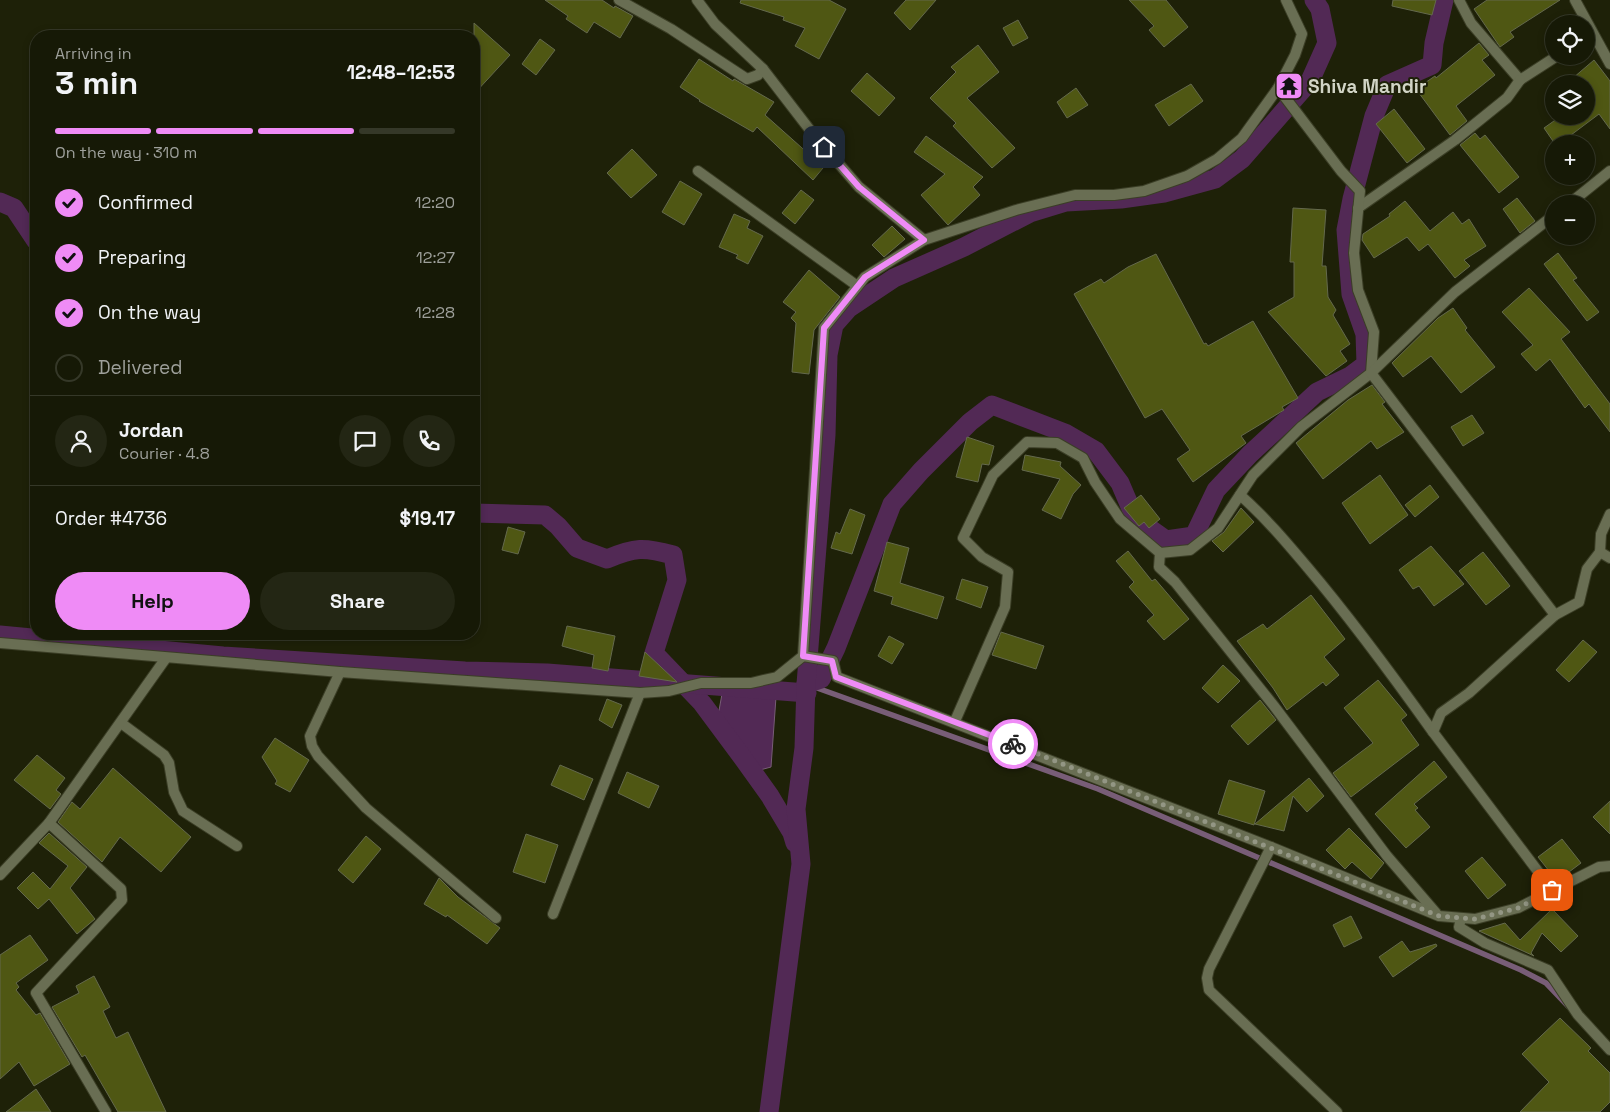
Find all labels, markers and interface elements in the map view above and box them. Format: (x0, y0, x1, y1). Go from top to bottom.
map controls (1545, 15, 1595, 245)
button: locate (1545, 15, 1595, 65)
text: Arriving in (55, 43, 132, 64)
text: 12:48–12:53 (346, 60, 455, 85)
text: 3 min (55, 63, 138, 103)
temple icon: Shiva Mandir (1274, 71, 1304, 101)
place label: Shiva Mandir (1308, 74, 1426, 99)
button: layers (1545, 75, 1595, 125)
pin (803, 126, 845, 168)
icon: home (810, 133, 838, 161)
button: + (1545, 135, 1595, 185)
text: On the way · 310 m (55, 142, 197, 163)
icon: check (55, 189, 83, 217)
text: Confirmed (98, 190, 193, 215)
text: 12:20 (415, 192, 455, 213)
button: − (1545, 195, 1595, 245)
icon: check (55, 244, 83, 272)
text: Preparing (98, 245, 186, 270)
text: 12:27 (416, 247, 455, 268)
icon: check (55, 299, 83, 327)
text: On the way (98, 300, 201, 325)
text: 12:28 (415, 302, 455, 323)
text: Delivered (98, 355, 183, 380)
button: person (55, 415, 107, 467)
button: chat (339, 415, 391, 467)
button: phone (403, 415, 455, 467)
text: Jordan (119, 418, 184, 443)
text: Courier · 4.8 (119, 443, 210, 464)
text: Order #4736 (55, 506, 167, 531)
text: $19.17 (400, 506, 455, 531)
button: Help (55, 572, 250, 630)
button: Share (260, 572, 455, 630)
courier (988, 719, 1038, 769)
icon: bike (999, 730, 1027, 758)
pin (1531, 869, 1573, 911)
icon: bag (1538, 876, 1566, 904)

